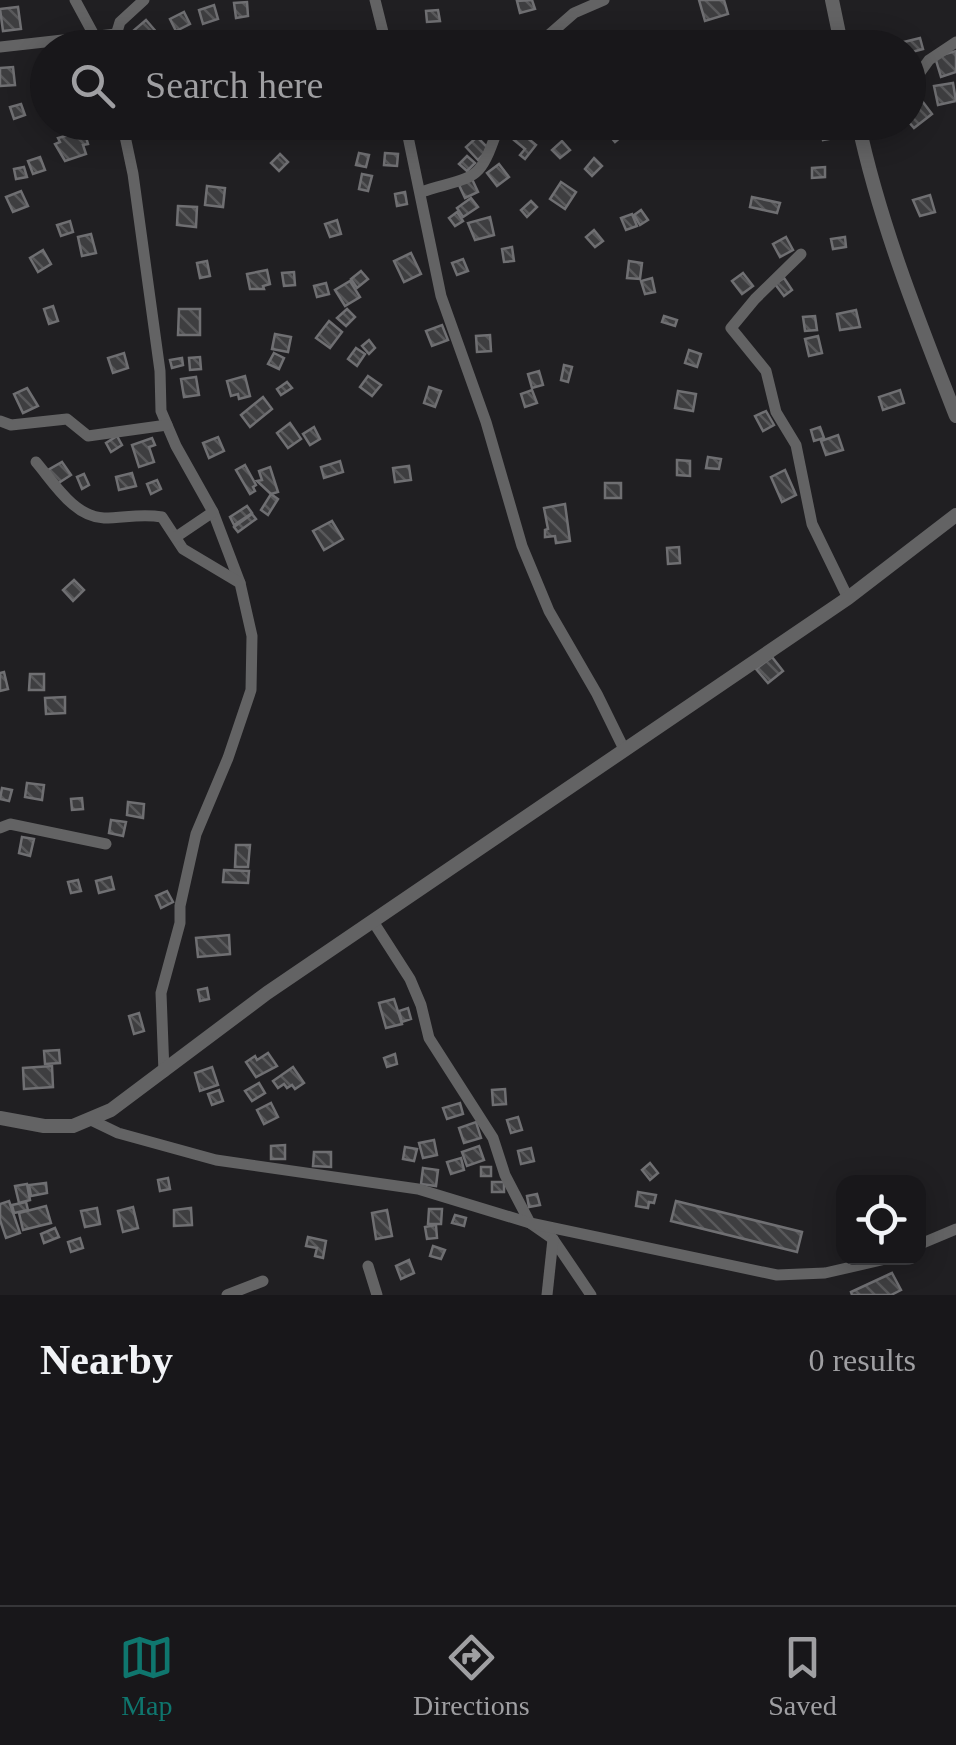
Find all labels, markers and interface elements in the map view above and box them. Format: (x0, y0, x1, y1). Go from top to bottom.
search box (30, 30, 926, 140)
icon: search (65, 58, 120, 113)
text: Search here (145, 64, 323, 106)
map controls (836, 1175, 926, 1265)
button: locate (836, 1175, 926, 1265)
text: Nearby (40, 1337, 173, 1383)
text: 0 results (808, 1342, 916, 1378)
tab: Map (119, 1630, 174, 1722)
tab: Directions (413, 1630, 530, 1722)
tab: Saved (768, 1630, 837, 1722)

